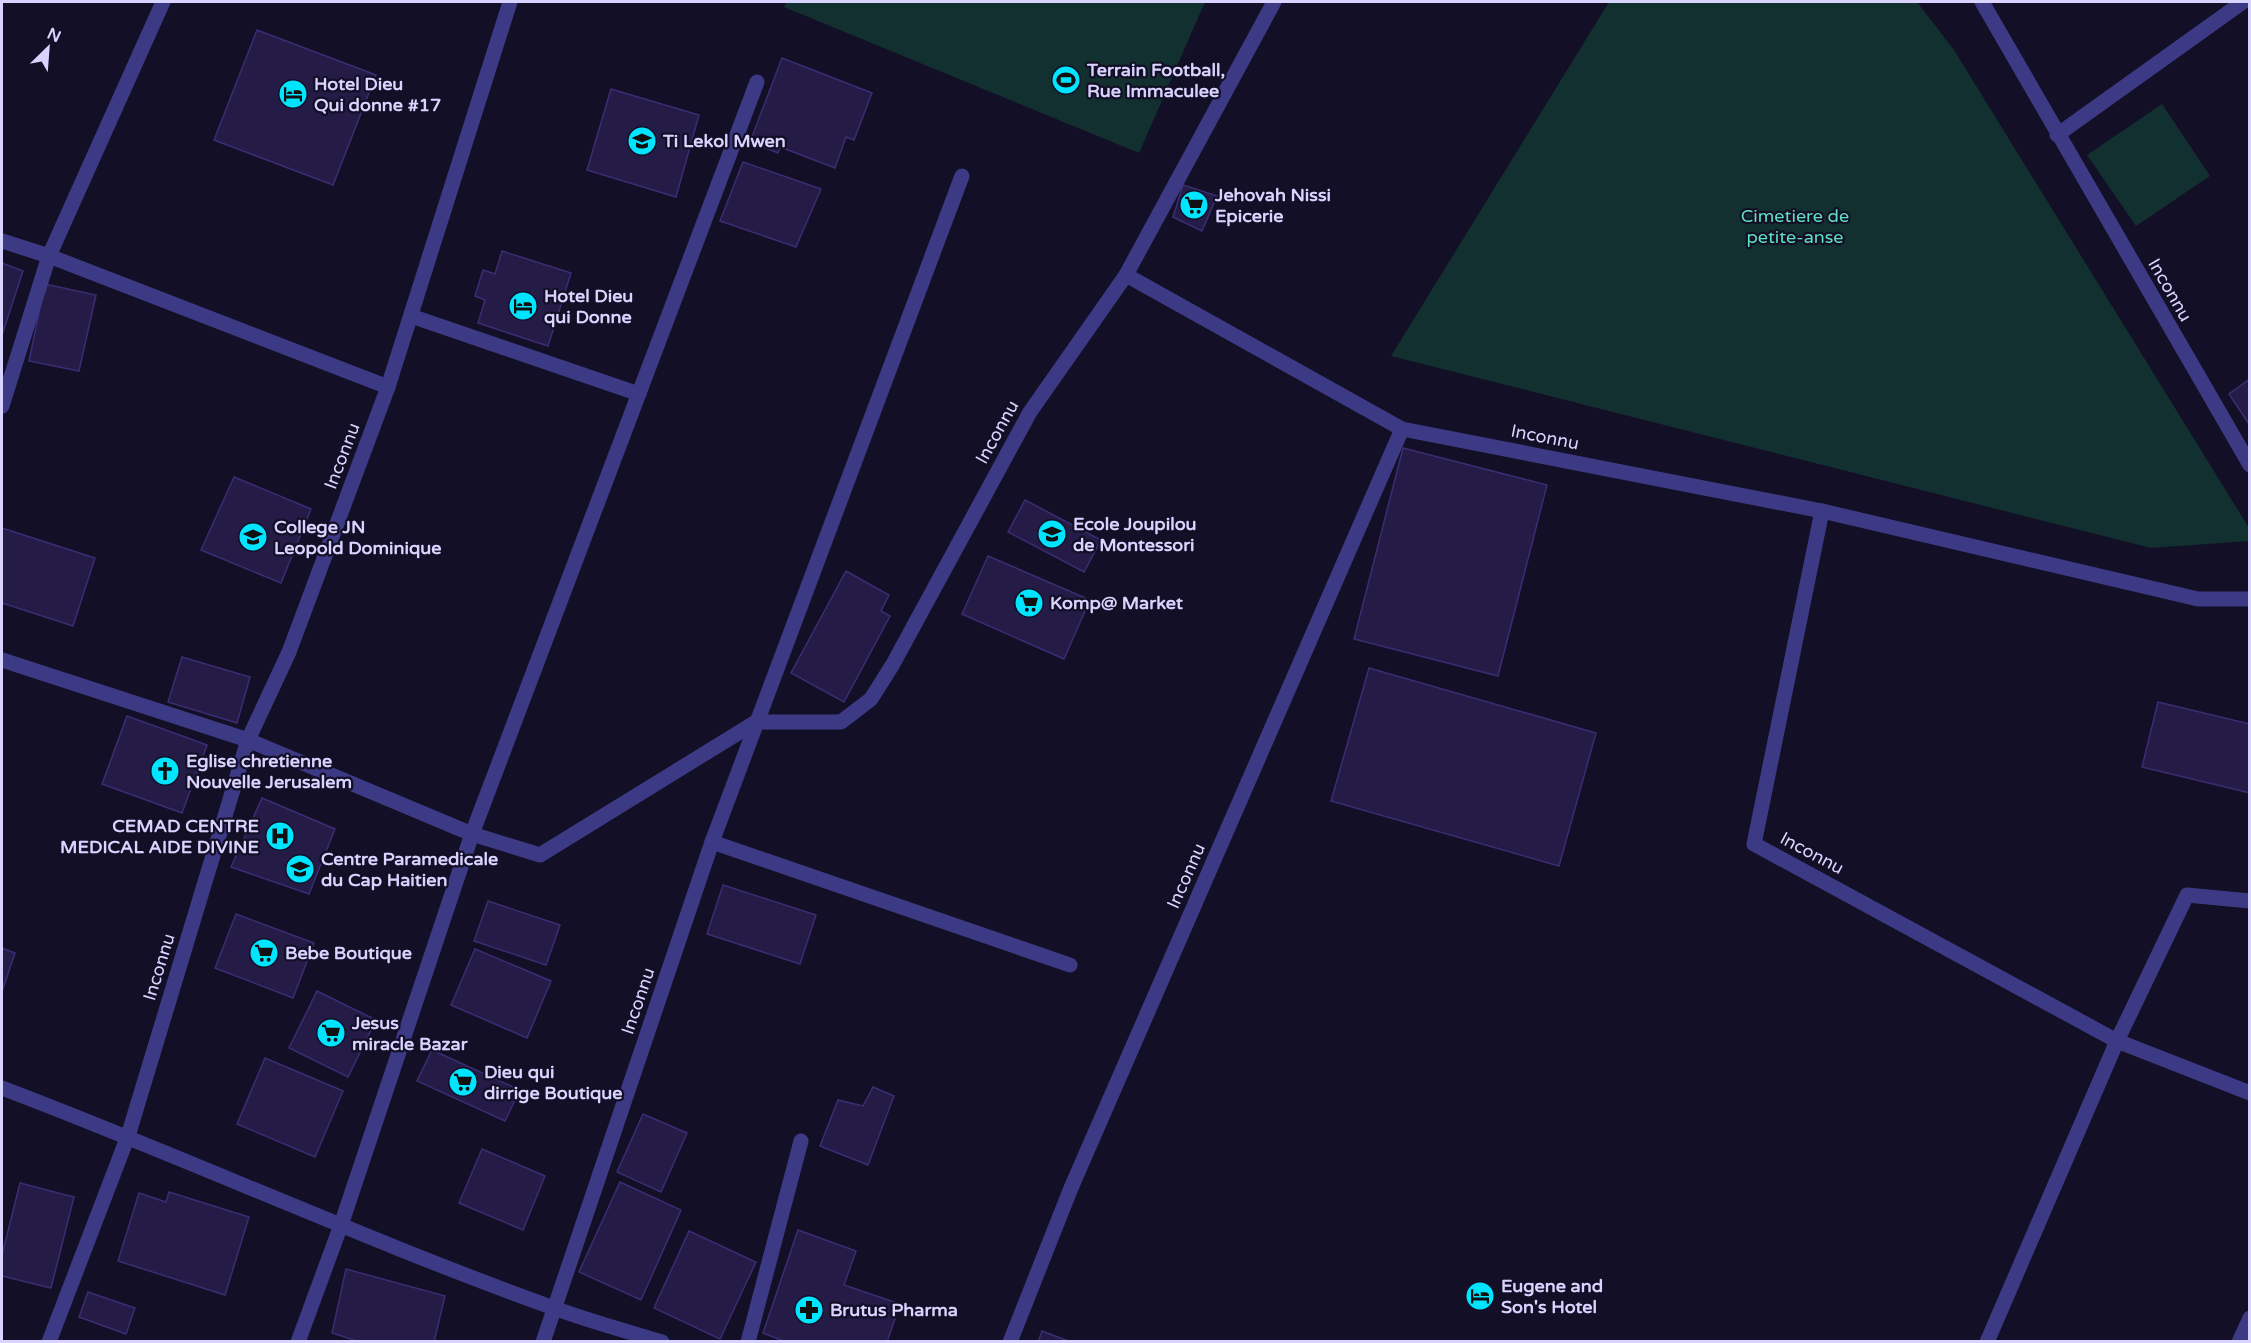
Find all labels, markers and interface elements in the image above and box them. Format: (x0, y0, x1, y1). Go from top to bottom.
north arrow (18, 18, 78, 78)
text: N (44, 24, 64, 47)
place label: Terrain Football, Rue Immaculee (1086, 59, 1225, 102)
sports icon: Terrain Football, Rue Immaculee (1050, 64, 1082, 96)
place label: Hotel Dieu Qui donne #17 (314, 73, 441, 116)
hotel icon: Hotel Dieu Qui donne #17 (277, 78, 309, 110)
school or university icon: Ti Lekol Mwen (626, 125, 658, 157)
place label: Ti Lekol Mwen (662, 130, 786, 152)
place label: Jehovah Nissi Epicerie (1214, 184, 1331, 227)
supermarket icon: Jehovah Nissi Epicerie (1178, 189, 1210, 221)
park label: Cimetiere de petite-anse (1741, 205, 1849, 248)
street label: Inconnu (2143, 255, 2197, 325)
place label: Hotel Dieu qui Donne (544, 285, 633, 328)
hotel icon: Hotel Dieu qui Donne (507, 290, 539, 322)
street label: Inconnu (971, 396, 1023, 468)
street label: Inconnu (319, 420, 365, 492)
street label: Inconnu (1509, 420, 1581, 454)
place label: Ecole Joupilou de Montessori (1073, 513, 1197, 556)
place label: College JN Leopold Dominique (274, 516, 441, 559)
school or university icon: Ecole Joupilou de Montessori (1036, 518, 1068, 550)
school or university icon: College JN Leopold Dominique (237, 521, 269, 553)
supermarket icon: Komp@ Market (1013, 587, 1045, 619)
place label: Komp@ Market (1050, 592, 1183, 614)
place label: Eglise chretienne Nouvelle Jerusalem (186, 750, 352, 793)
church icon: Eglise chretienne Nouvelle Jerusalem (149, 755, 181, 787)
place label: CEMAD CENTRE MEDICAL AIDE DIVINE (60, 815, 259, 858)
hospital icon: CEMAD CENTRE MEDICAL AIDE DIVINE (264, 820, 296, 852)
street label: Inconnu (1776, 827, 1848, 879)
street label: Inconnu (1162, 840, 1210, 912)
place label: Centre Paramedicale du Cap Haitien (321, 848, 498, 891)
school or university icon: Centre Paramedicale du Cap Haitien (284, 853, 316, 885)
street label: Inconnu (138, 931, 180, 1003)
supermarket icon: Bebe Boutique (248, 937, 280, 969)
place label: Bebe Boutique (285, 942, 412, 964)
street label: Inconnu (616, 965, 660, 1037)
place label: Jesus miracle Bazar (351, 1012, 469, 1055)
supermarket icon: Jesus miracle Bazar (315, 1017, 347, 1049)
place label: Dieu qui dirrige Boutique (484, 1061, 623, 1104)
supermarket icon: Dieu qui dirrige Boutique (447, 1066, 479, 1098)
place label: Eugene and Son's Hotel (1501, 1275, 1603, 1318)
hotel icon: Eugene and Son's Hotel (1464, 1280, 1496, 1312)
pharmacy icon: Brutus Pharma (793, 1294, 825, 1326)
place label: Brutus Pharma (830, 1299, 958, 1321)

